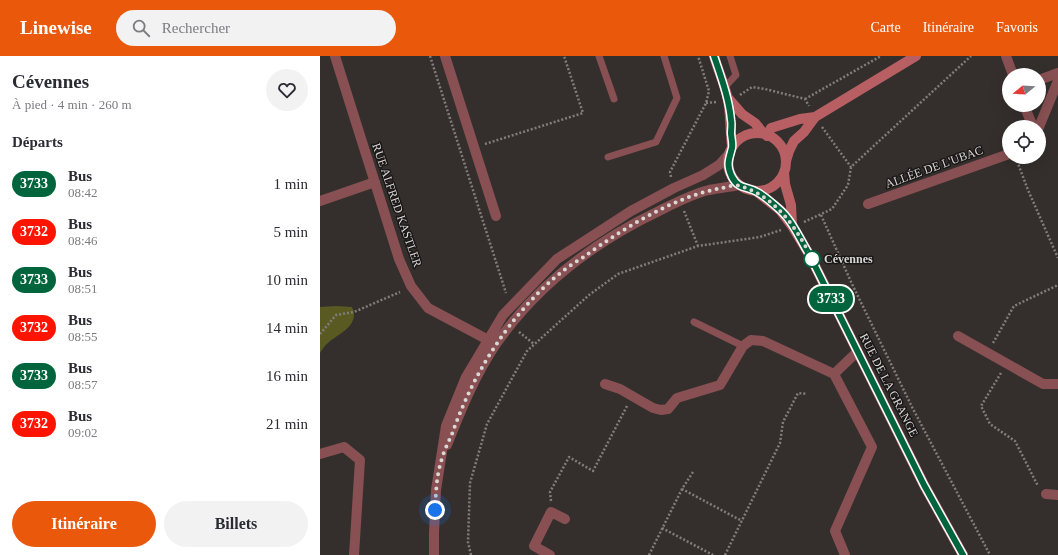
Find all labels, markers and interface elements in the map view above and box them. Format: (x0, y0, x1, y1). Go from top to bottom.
search box (116, 10, 396, 46)
text: Linewise (20, 17, 92, 38)
icon: search (130, 17, 152, 39)
text: Rechercher (162, 20, 230, 36)
text: Carte (870, 20, 901, 35)
text: Itinéraire (923, 20, 974, 35)
text: Favoris (996, 20, 1038, 35)
north arrow (1002, 68, 1046, 112)
map controls (1002, 68, 1046, 164)
button: heart (266, 69, 308, 111)
text: Cévennes (12, 71, 89, 92)
text: À pied · 4 min · 260 m (12, 97, 132, 112)
button: locate (1002, 120, 1046, 164)
text: Départs (12, 134, 63, 150)
street label: RUE ALFRED KASTLER (369, 141, 425, 269)
street label: ALLÉE DE L'UBAC (883, 143, 985, 191)
text: Bus (68, 168, 92, 184)
text: 3733 (20, 176, 48, 191)
text: 1 min (273, 176, 308, 192)
text: 08:42 (68, 185, 98, 200)
text: Bus (68, 216, 92, 232)
text: 3732 (20, 224, 48, 239)
text: 5 min (273, 224, 308, 240)
text: 08:46 (68, 233, 98, 248)
marker: Cévennes (803, 250, 821, 268)
place label: Cévennes (824, 252, 873, 266)
text: Bus (68, 264, 92, 280)
text: 3733 (20, 272, 48, 287)
text: 10 min (266, 272, 308, 288)
text: 08:51 (68, 281, 98, 296)
line badge: 3733 (803, 286, 859, 312)
text: 3733 (817, 291, 845, 306)
text: Bus (68, 312, 92, 328)
text: 3732 (20, 320, 48, 335)
text: 14 min (266, 320, 308, 336)
text: 08:55 (68, 329, 98, 344)
street label: RUE DE LA GRANGE (857, 331, 921, 439)
text: Bus (68, 360, 92, 376)
text: 3733 (20, 368, 48, 383)
text: 16 min (266, 368, 308, 384)
text: 08:57 (68, 377, 98, 392)
text: Bus (68, 408, 92, 424)
text: 3732 (20, 416, 48, 431)
text: 21 min (266, 416, 308, 432)
text: 09:02 (68, 425, 98, 440)
your location (425, 500, 445, 520)
button: Itinéraire (12, 501, 156, 547)
button: Billets (164, 501, 308, 547)

